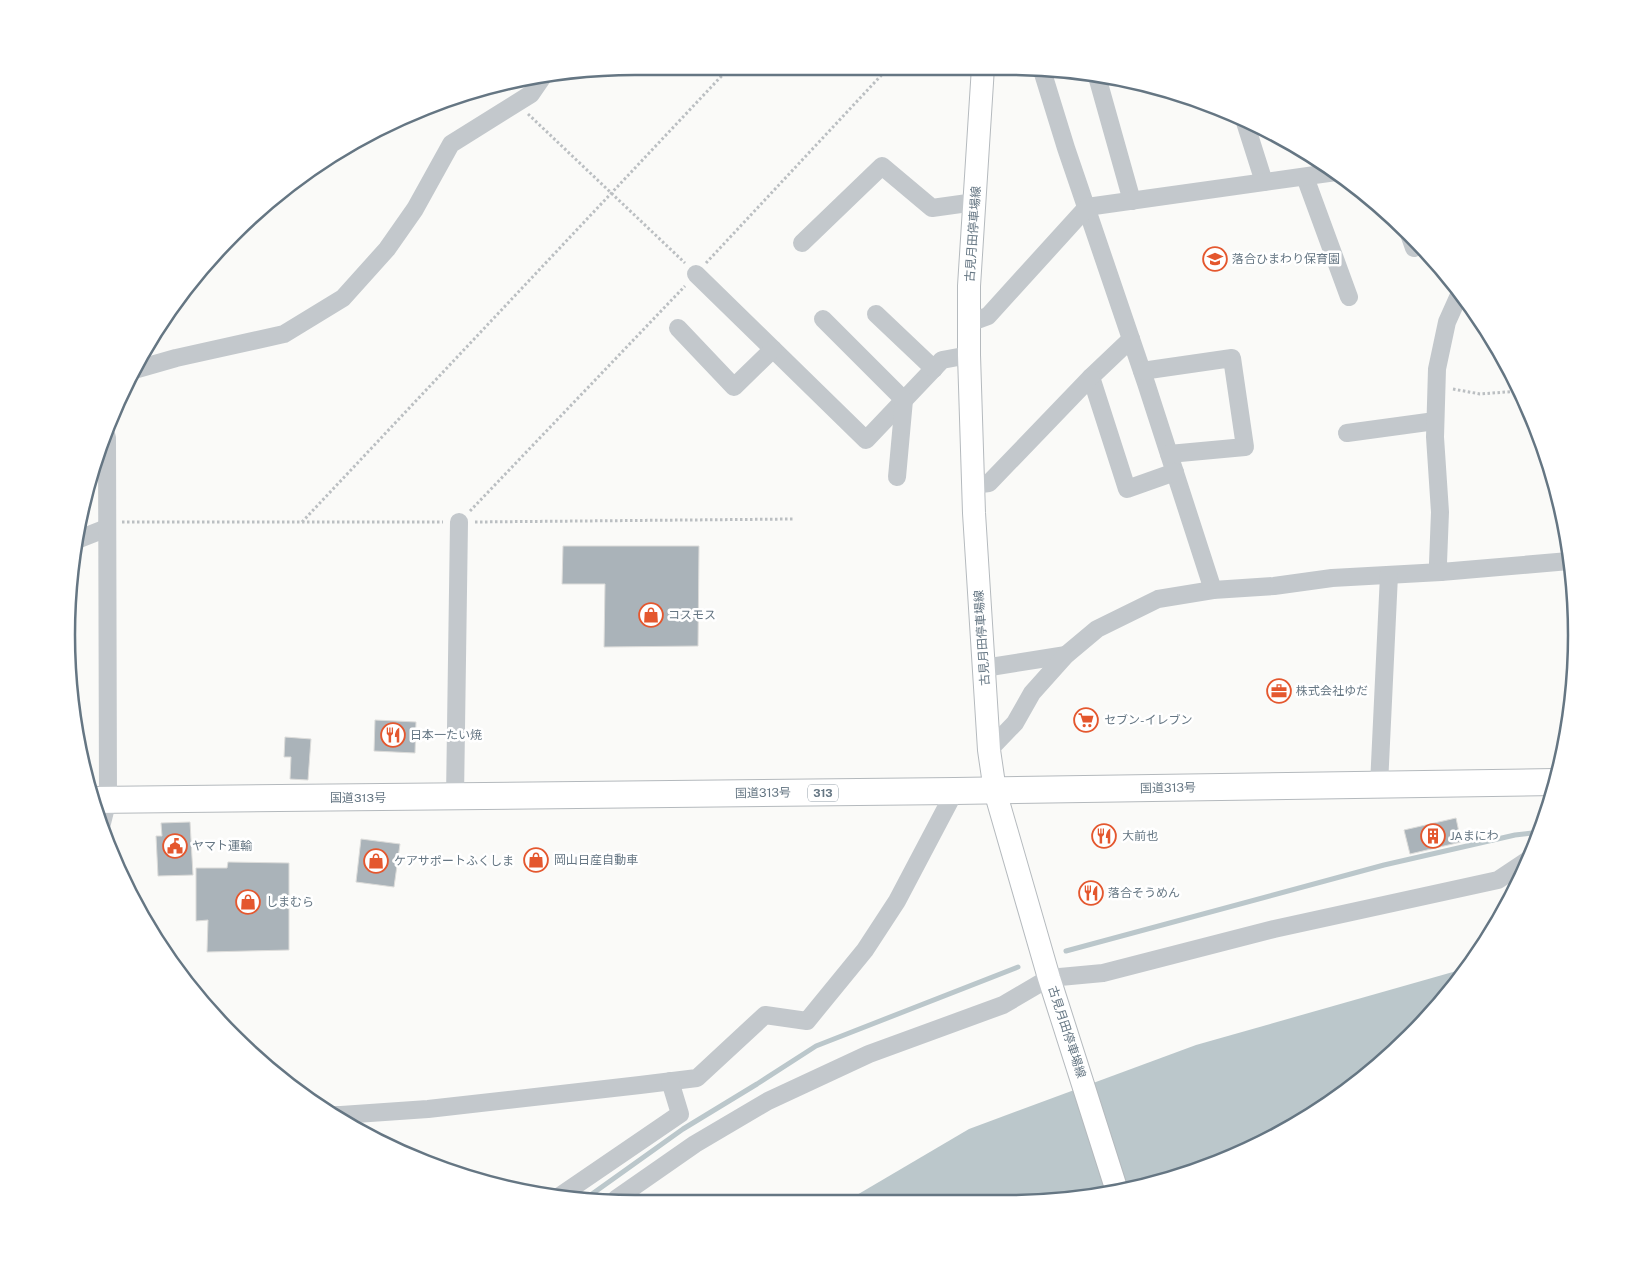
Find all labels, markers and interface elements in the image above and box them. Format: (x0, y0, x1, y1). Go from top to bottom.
street label: 古見月田停車場線 (963, 186, 983, 282)
school or university icon: 落合ひまわり保育園 (1202, 246, 1228, 272)
place label: 落合ひまわり保育園 (1232, 252, 1340, 266)
street label: 古見月田停車場線 (972, 590, 992, 686)
shop icon: コスモス (638, 602, 664, 628)
place label: コスモス (668, 608, 716, 622)
office icon: 株式会社ゆだ (1266, 678, 1292, 704)
place label: 株式会社ゆだ (1296, 684, 1368, 698)
supermarket icon: セブン-イレブン (1073, 707, 1099, 733)
place label: セブン-イレブン (1104, 713, 1193, 727)
restaurant icon: 日本一たい焼 (380, 722, 406, 748)
place label: 日本一たい焼 (410, 728, 482, 742)
street label: 国道313号 (1140, 781, 1196, 795)
road number: 313 (808, 784, 838, 801)
street label: 国道313号 (735, 786, 791, 800)
street label: 国道313号 (330, 791, 386, 805)
restaurant icon: 大前也 (1091, 823, 1117, 849)
building icon: JAまにわ (1420, 823, 1446, 849)
place label: 大前也 (1122, 829, 1158, 843)
place label: JAまにわ (1450, 829, 1499, 843)
public building icon: ヤマト運輸 (162, 833, 188, 859)
place label: ヤマト運輸 (192, 839, 252, 853)
shop icon: 岡山日産自動車 (523, 847, 549, 873)
shop icon: ケアサポートふくしま (363, 848, 389, 874)
place label: 岡山日産自動車 (554, 853, 638, 867)
place label: ケアサポートふくしま (394, 854, 514, 868)
restaurant icon: 落合そうめん (1078, 880, 1104, 906)
place label: 落合そうめん (1108, 886, 1180, 900)
shop icon: しまむら (235, 889, 261, 915)
place label: しまむら (266, 895, 314, 909)
street label: 古見月田停車場線 (1046, 984, 1088, 1080)

